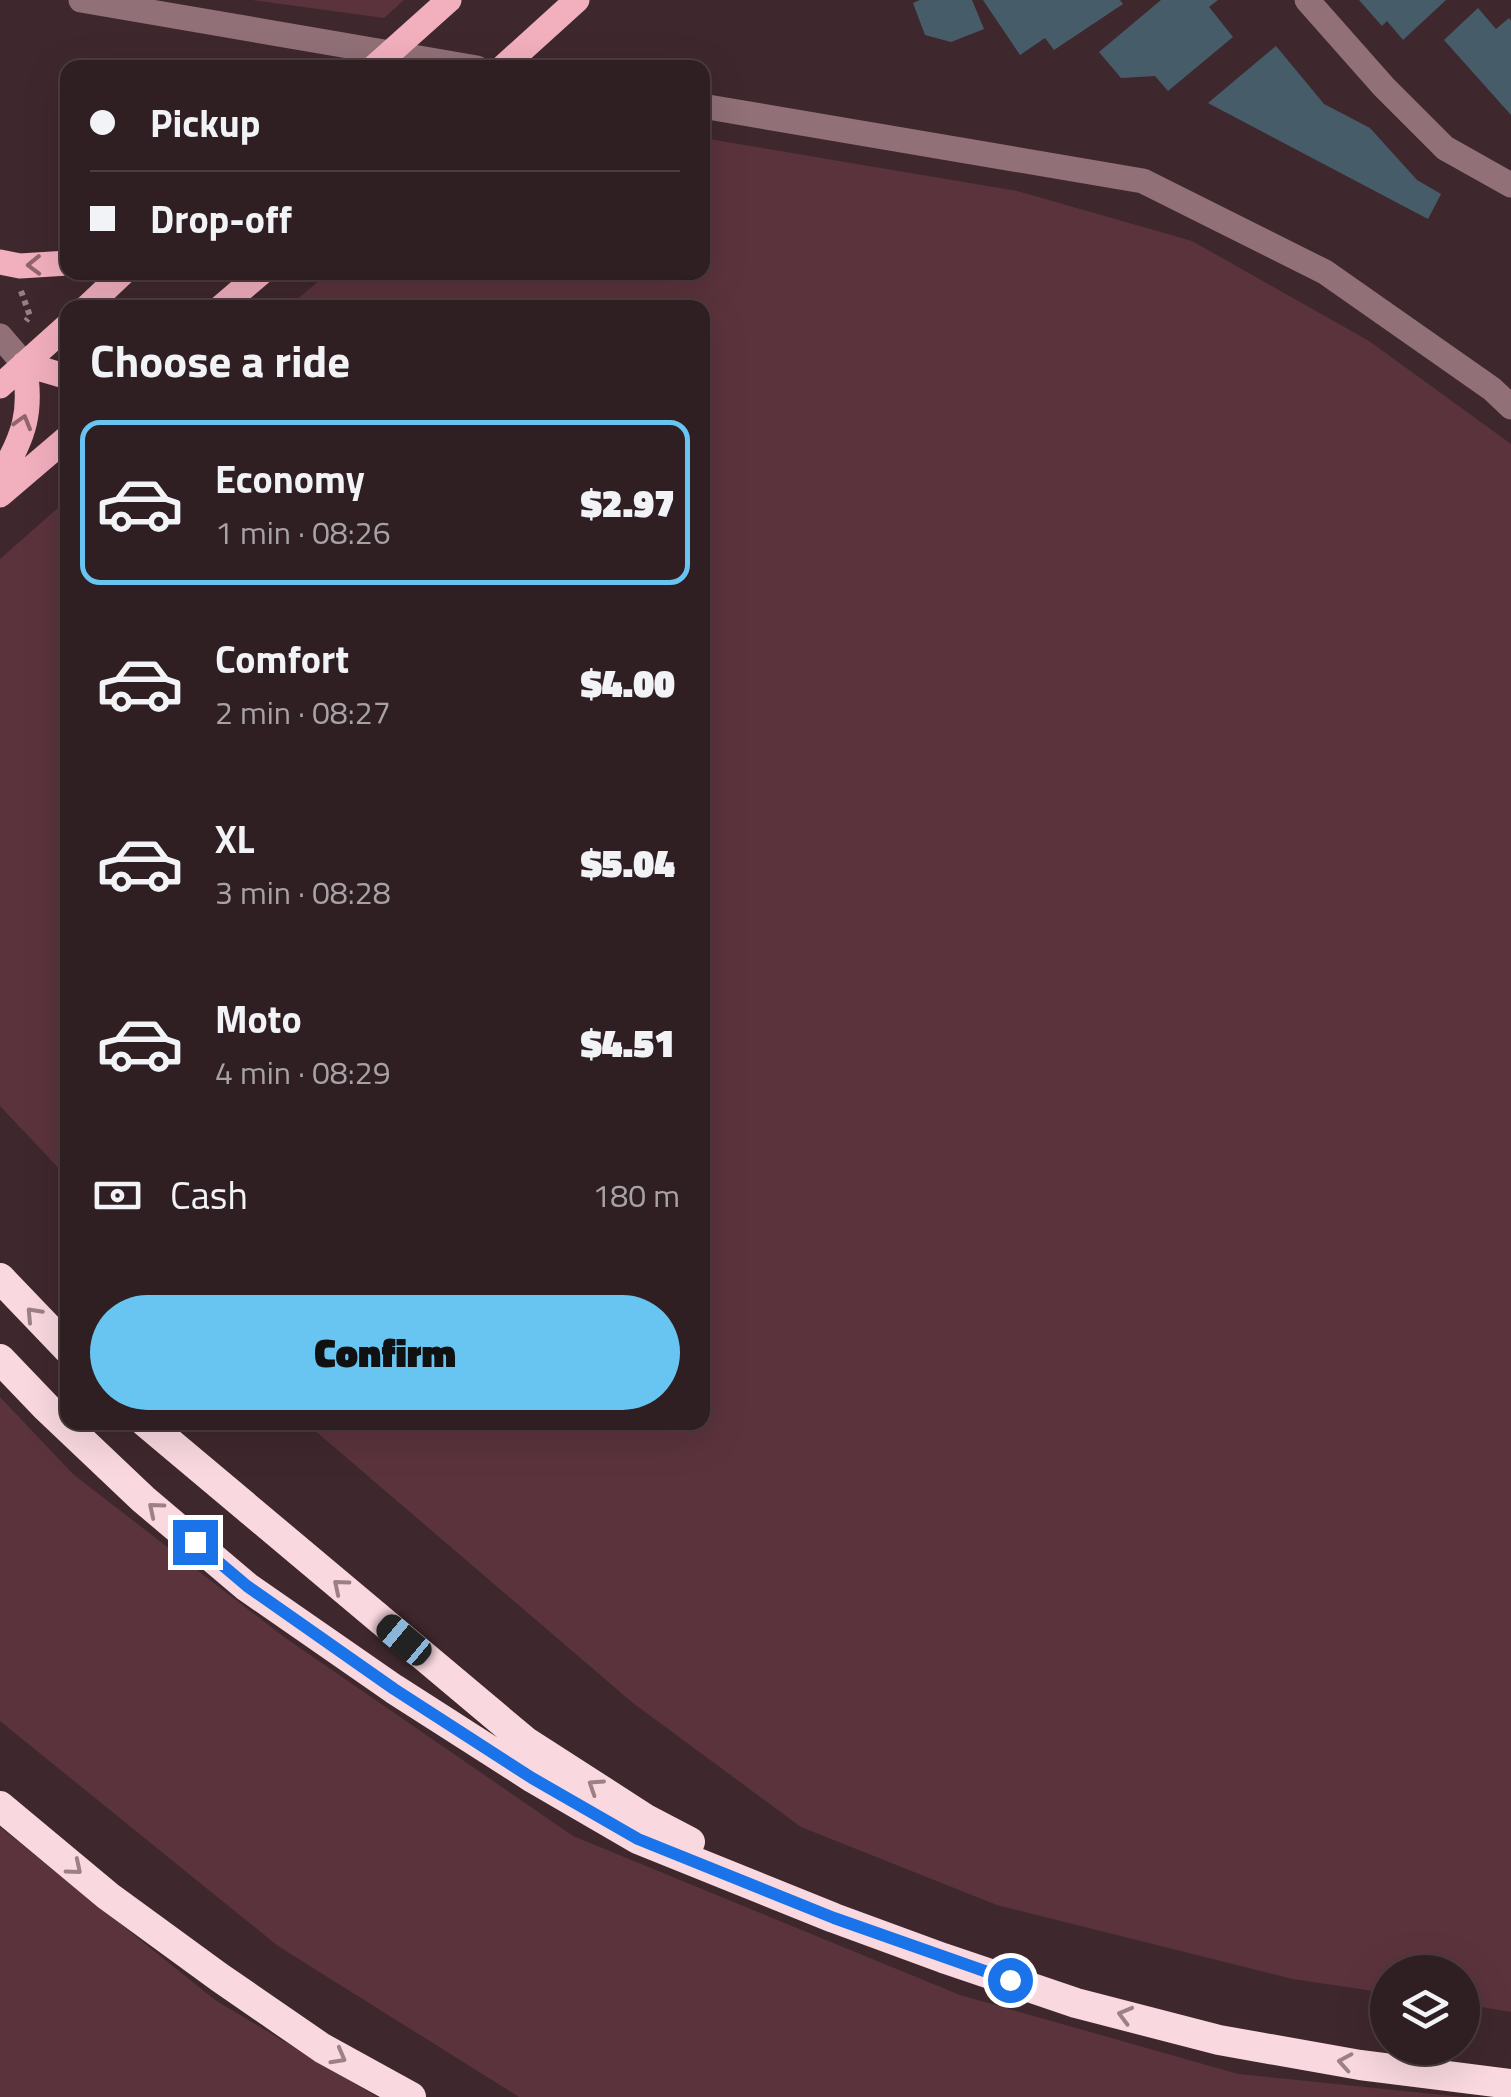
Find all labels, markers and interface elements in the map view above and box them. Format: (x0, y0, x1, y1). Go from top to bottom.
text: Pickup (150, 94, 260, 152)
text: Drop-off (150, 190, 292, 248)
one-way arrow (25, 254, 40, 276)
text: Choose a ride (90, 326, 350, 394)
one-way arrow (11, 415, 32, 432)
text: Economy (215, 450, 365, 508)
icon: car (95, 458, 185, 548)
text: $2.97 (581, 474, 675, 532)
text: 1 min · 08:26 (215, 508, 391, 556)
text: Comfort (215, 630, 349, 688)
icon: car (95, 638, 185, 728)
text: $4.00 (581, 654, 675, 712)
text: 2 min · 08:27 (215, 688, 391, 736)
text: XL (215, 810, 255, 868)
icon: car (95, 818, 185, 908)
text: $5.04 (581, 834, 675, 892)
text: 3 min · 08:28 (215, 868, 391, 916)
text: Moto (215, 990, 302, 1048)
icon: car (95, 998, 185, 1088)
text: $4.51 (581, 1014, 675, 1072)
text: 4 min · 08:29 (215, 1048, 391, 1096)
text: Cash (170, 1166, 248, 1224)
icon: cash (90, 1168, 145, 1223)
text: 180 m (592, 1171, 680, 1219)
button: Confirm (90, 1295, 680, 1410)
one-way arrow (27, 1307, 45, 1326)
one-way arrow (148, 1502, 166, 1520)
route end (173, 1520, 218, 1565)
one-way arrow (333, 1580, 351, 1598)
car (371, 1609, 437, 1671)
one-way arrow (588, 1780, 606, 1799)
one-way arrow (63, 1856, 81, 1874)
map controls (1370, 1955, 1480, 2065)
button: layers (1370, 1955, 1480, 2065)
route start (988, 1958, 1033, 2003)
one-way arrow (1117, 2006, 1134, 2027)
one-way arrow (328, 2044, 346, 2064)
one-way arrow (1337, 2052, 1353, 2073)

